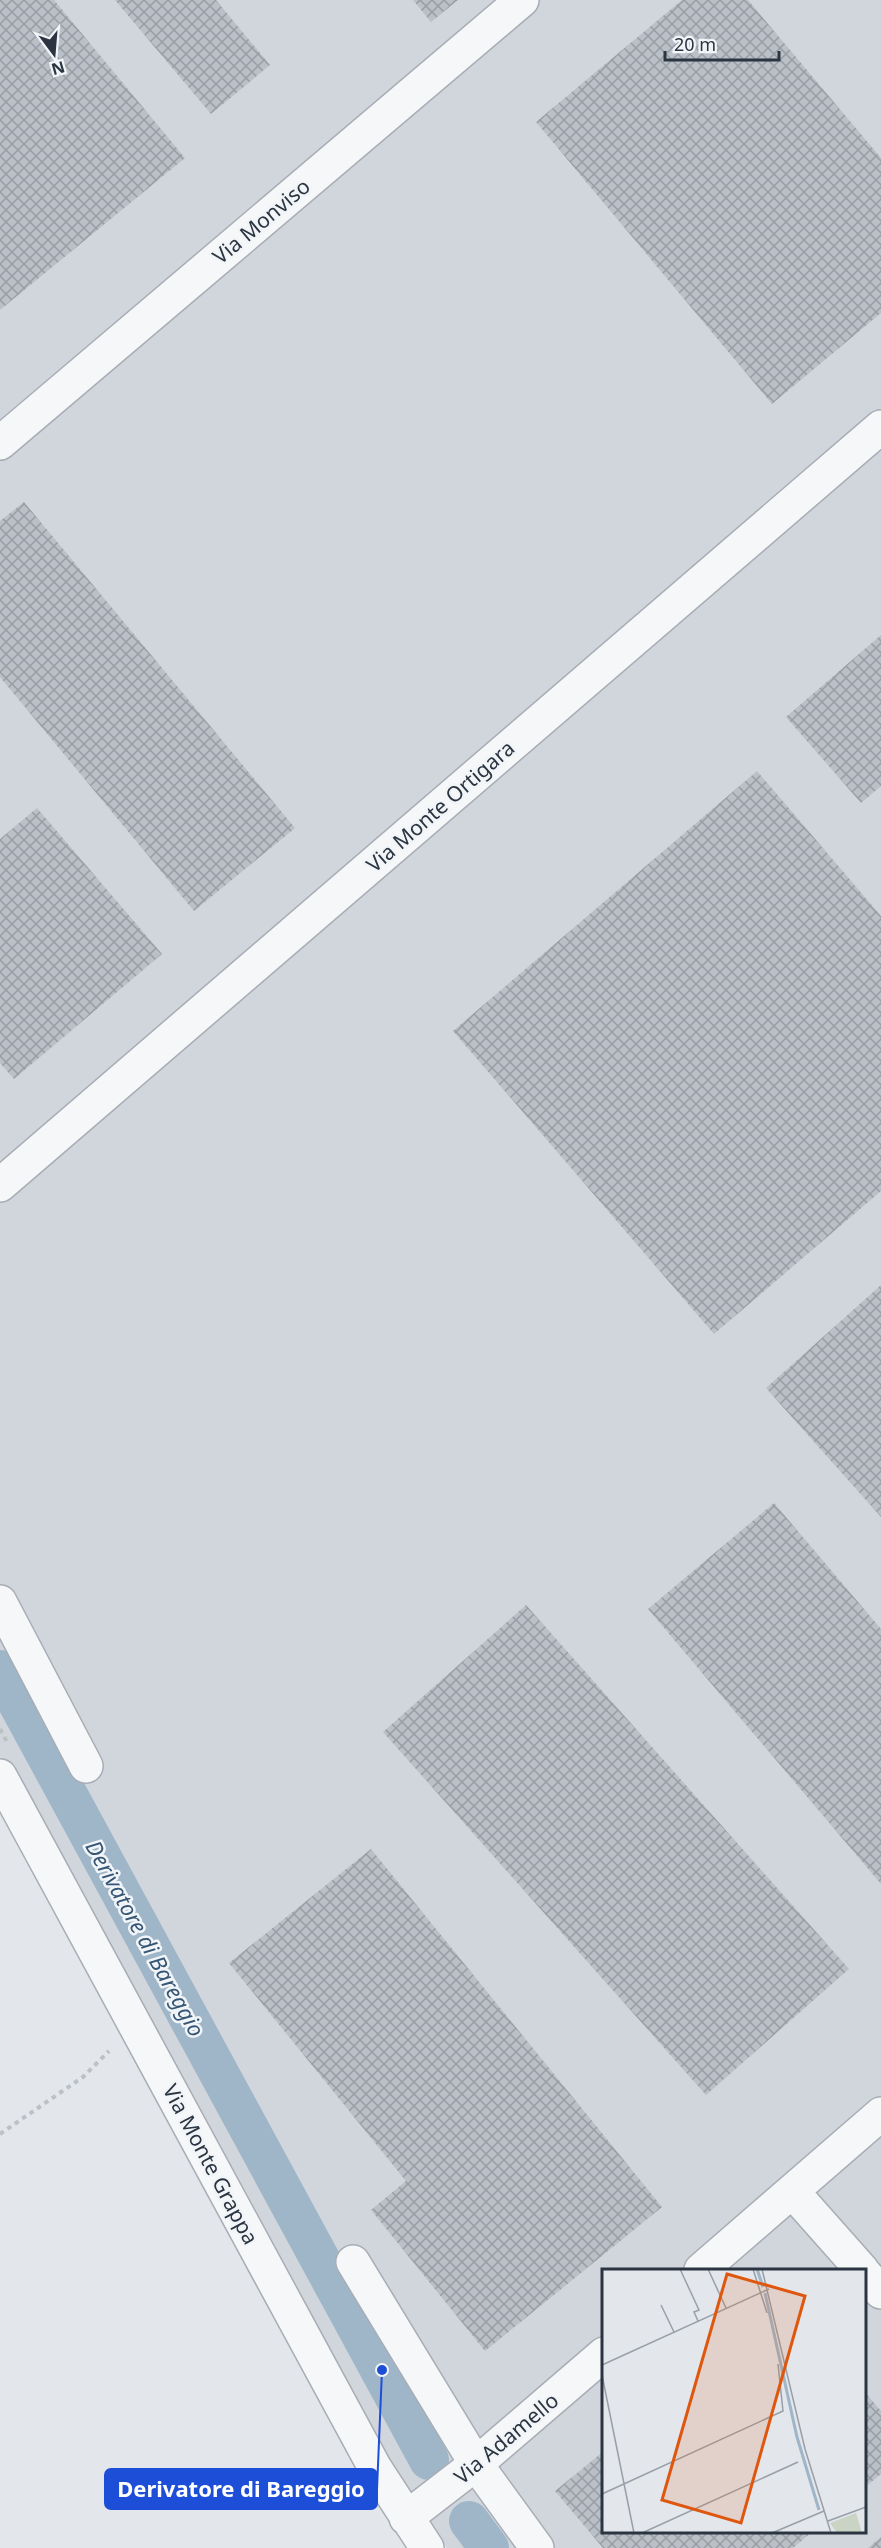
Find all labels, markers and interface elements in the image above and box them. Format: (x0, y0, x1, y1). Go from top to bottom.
north arrow (24, 24, 84, 84)
scale bar (665, 24, 779, 62)
text: 20 m (674, 32, 716, 56)
text: N (49, 56, 67, 81)
street label: Via Monviso (206, 172, 316, 270)
street label: Via Monte Ortigara (360, 734, 520, 878)
water label: Derivatore di Bareggio (79, 1834, 213, 2042)
street label: Via Monte Grappa (157, 2079, 265, 2249)
inset map (602, 2269, 866, 2533)
street label: Via Adamello (448, 2386, 564, 2490)
callout: Derivatore di Bareggio (105, 2469, 377, 2509)
text: Derivatore di Bareggio (117, 2473, 365, 2503)

